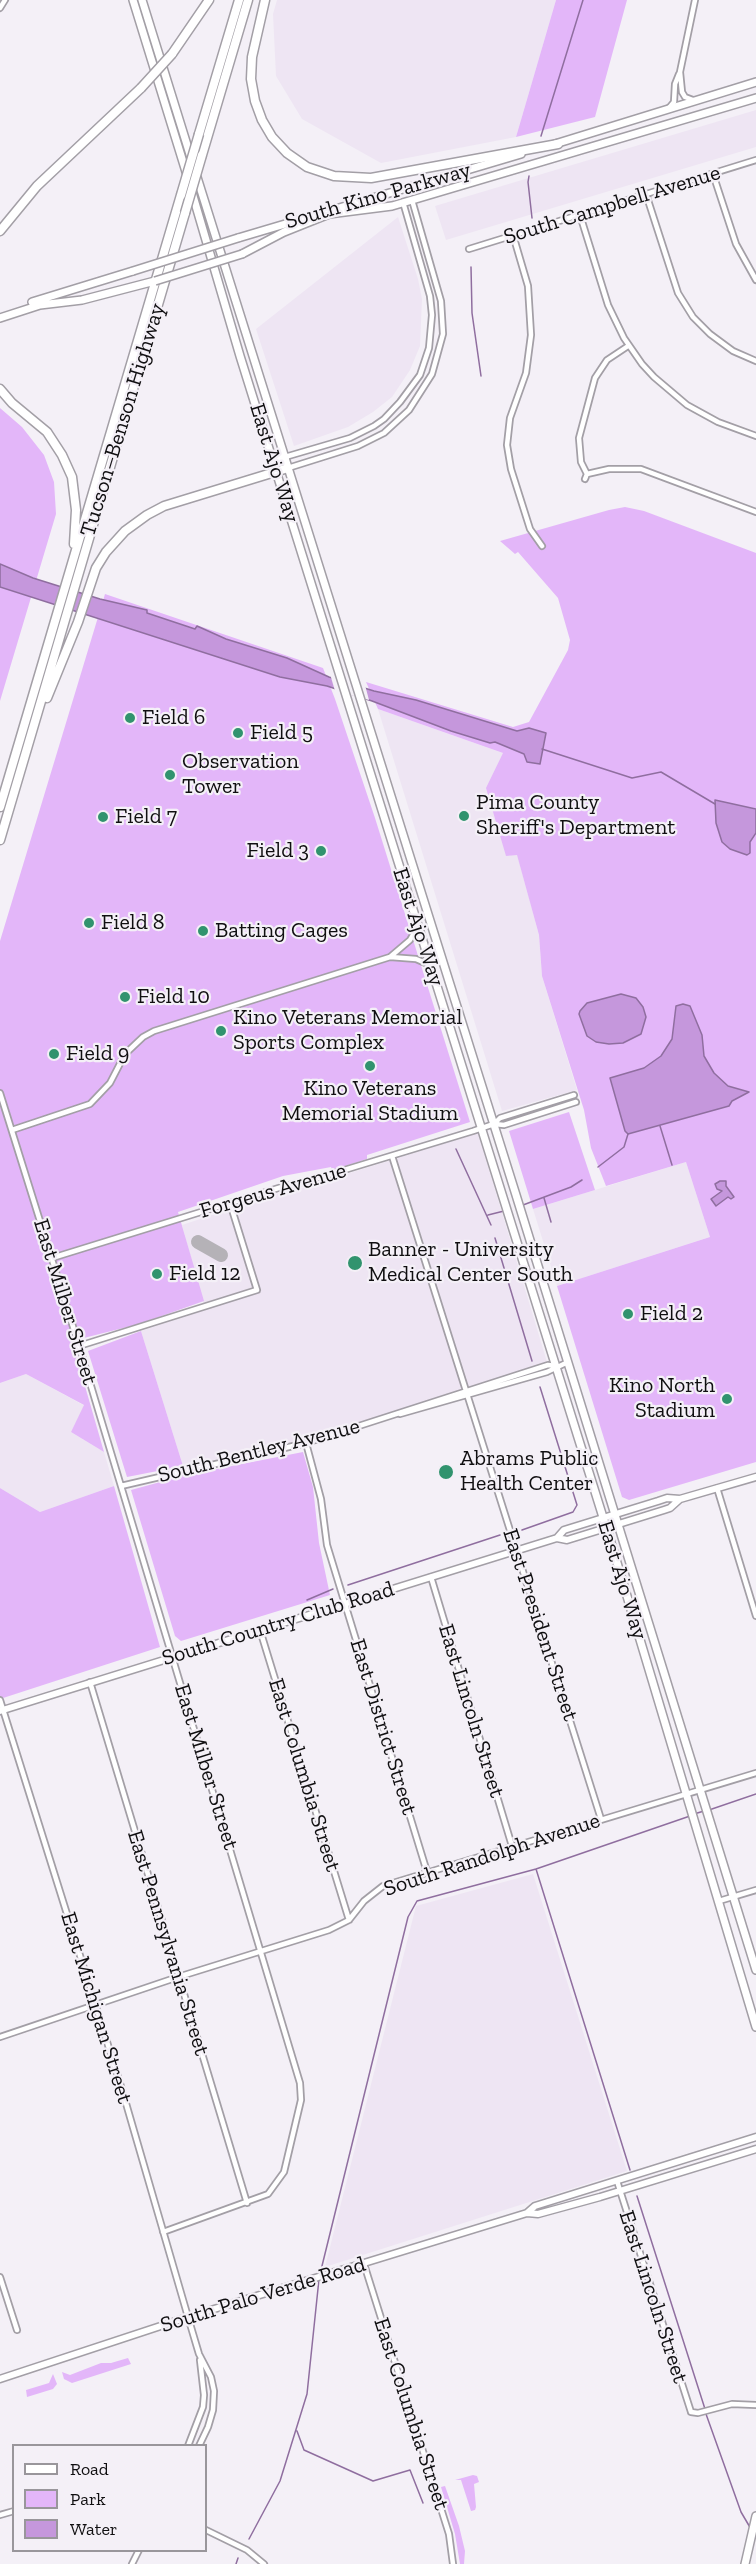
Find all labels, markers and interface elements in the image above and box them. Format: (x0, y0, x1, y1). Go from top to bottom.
street label: South Kino Parkway (282, 157, 474, 235)
street label: South Campbell Avenue (500, 159, 724, 251)
street label: Tucson–Benson Highway (75, 300, 171, 540)
street label: East Ajo Way (243, 400, 305, 526)
place label: Field 6 (142, 705, 205, 731)
marker: Field 6 (123, 711, 137, 725)
place label: Field 5 (250, 720, 313, 746)
marker: Field 5 (231, 726, 245, 740)
place label: Observation Tower (182, 749, 299, 800)
marker: Observation Tower (163, 768, 177, 782)
place label: Pima County Sheriff's Department (476, 790, 675, 842)
place label: Field 7 (115, 804, 177, 830)
marker: Pima County Sheriff's Department (457, 809, 471, 823)
marker: Field 7 (96, 810, 110, 824)
place label: Field 3 (247, 838, 309, 864)
marker: Field 3 (314, 844, 328, 858)
street label: East Ajo Way (386, 864, 450, 990)
place label: Field 8 (101, 910, 165, 936)
marker: Field 8 (82, 916, 96, 930)
place label: Batting Cages (215, 918, 348, 944)
marker: Batting Cages (196, 924, 210, 938)
place label: Field 10 (137, 984, 210, 1010)
marker: Field 10 (118, 990, 132, 1004)
place label: Kino Veterans Memorial Sports Complex (233, 1005, 462, 1056)
marker: Kino Veterans Memorial Sports Complex (214, 1024, 228, 1038)
place label: Field 9 (66, 1041, 129, 1067)
marker: Field 9 (47, 1047, 61, 1061)
marker: Kino Veterans Memorial Stadium (363, 1059, 377, 1073)
place label: Kino Veterans Memorial Stadium (282, 1076, 458, 1128)
street label: Forgeus Avenue (197, 1157, 349, 1225)
street label: East Milber Street (27, 1216, 103, 1388)
place label: Banner - University Medical Center South (368, 1237, 573, 1288)
marker: Banner - University Medical Center South (346, 1254, 364, 1272)
place label: Field 12 (169, 1261, 240, 1287)
marker: Field 12 (150, 1267, 164, 1281)
place label: Field 2 (640, 1301, 703, 1327)
marker: Field 2 (621, 1307, 635, 1321)
place label: Kino North Stadium (609, 1373, 715, 1424)
marker: Kino North Stadium (720, 1392, 734, 1406)
street label: South Bentley Avenue (155, 1413, 363, 1489)
place label: Abrams Public Health Center (460, 1446, 598, 1498)
marker: Abrams Public Health Center (437, 1463, 455, 1481)
street label: East Ajo Way (591, 1517, 653, 1643)
street label: East President Street (496, 1526, 584, 1724)
street label: South Country Club Road (159, 1576, 397, 1672)
street label: East Lincoln Street (432, 1621, 510, 1801)
street label: East District Street (344, 1636, 422, 1818)
street label: East Columbia Street (262, 1675, 346, 1875)
street label: East Milber Street (168, 1681, 244, 1853)
street label: South Randolph Avenue (380, 1808, 604, 1902)
street label: East Pennsylvania Street (121, 1827, 215, 2059)
street label: East Michigan Street (54, 1909, 138, 2107)
street label: East Lincoln Street (613, 2207, 693, 2387)
street label: South Palo Verde Road (157, 2251, 369, 2339)
street label: East Columbia Street (367, 2315, 455, 2513)
legend (12, 2444, 207, 2552)
text: Road (70, 2458, 109, 2480)
text: Park (70, 2488, 106, 2510)
text: Water (70, 2518, 117, 2540)

